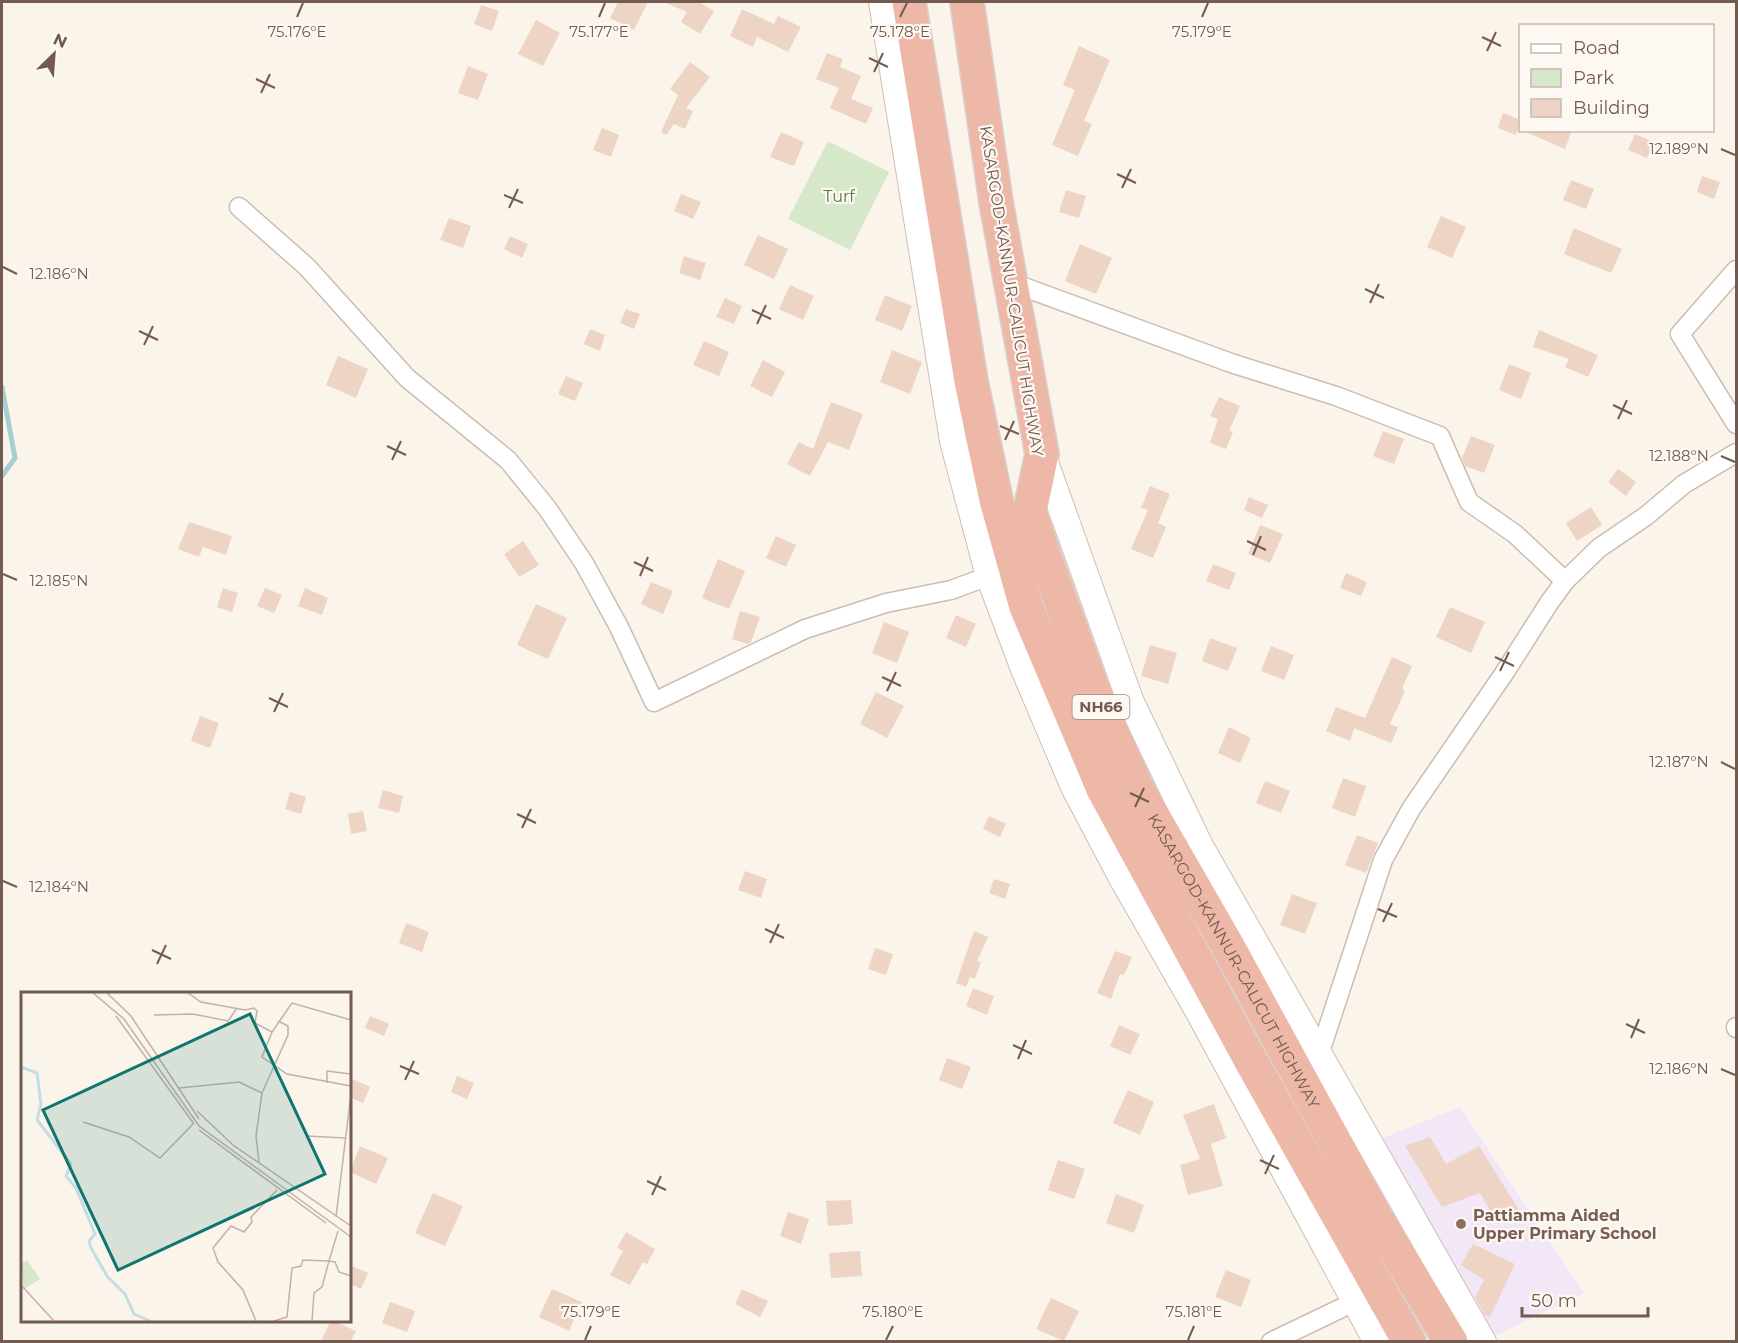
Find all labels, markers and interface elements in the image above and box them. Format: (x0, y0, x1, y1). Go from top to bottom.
text: 75.176°E (267, 22, 327, 41)
text: 75.177°E (569, 22, 629, 41)
text: 75.178°E (870, 22, 930, 41)
text: 75.179°E (1172, 22, 1232, 41)
north arrow (24, 24, 84, 84)
legend (1519, 24, 1714, 132)
text: N (50, 30, 70, 52)
text: Road (1573, 37, 1620, 59)
text: Park (1573, 67, 1614, 89)
text: Building (1573, 97, 1650, 119)
street label: KASARGOD-KANNUR-CALICUT HIGHWAY (976, 124, 1047, 459)
text: 12.189°N (1649, 139, 1709, 158)
park label: Turf (823, 187, 855, 206)
text: 12.186°N (29, 264, 89, 283)
text: 12.188°N (1649, 446, 1709, 465)
text: 12.185°N (30, 571, 88, 590)
road number: NH66 (1072, 695, 1130, 719)
text: 12.187°N (1649, 752, 1709, 771)
street label: KASARGOD-KANNUR-CALICUT HIGHWAY (1144, 810, 1324, 1112)
text: 12.184°N (29, 877, 89, 896)
inset map (21, 992, 351, 1322)
text: 12.186°N (1649, 1059, 1709, 1078)
place label: Pattiamma Aided Upper Primary School (1473, 1206, 1657, 1243)
marker: Pattiamma Aided Upper Primary School (1454, 1217, 1468, 1231)
scale bar (1522, 1280, 1648, 1318)
text: 50 m (1531, 1290, 1577, 1312)
text: 75.179°E (561, 1302, 621, 1321)
text: 75.180°E (862, 1302, 924, 1321)
text: 75.181°E (1166, 1302, 1222, 1321)

